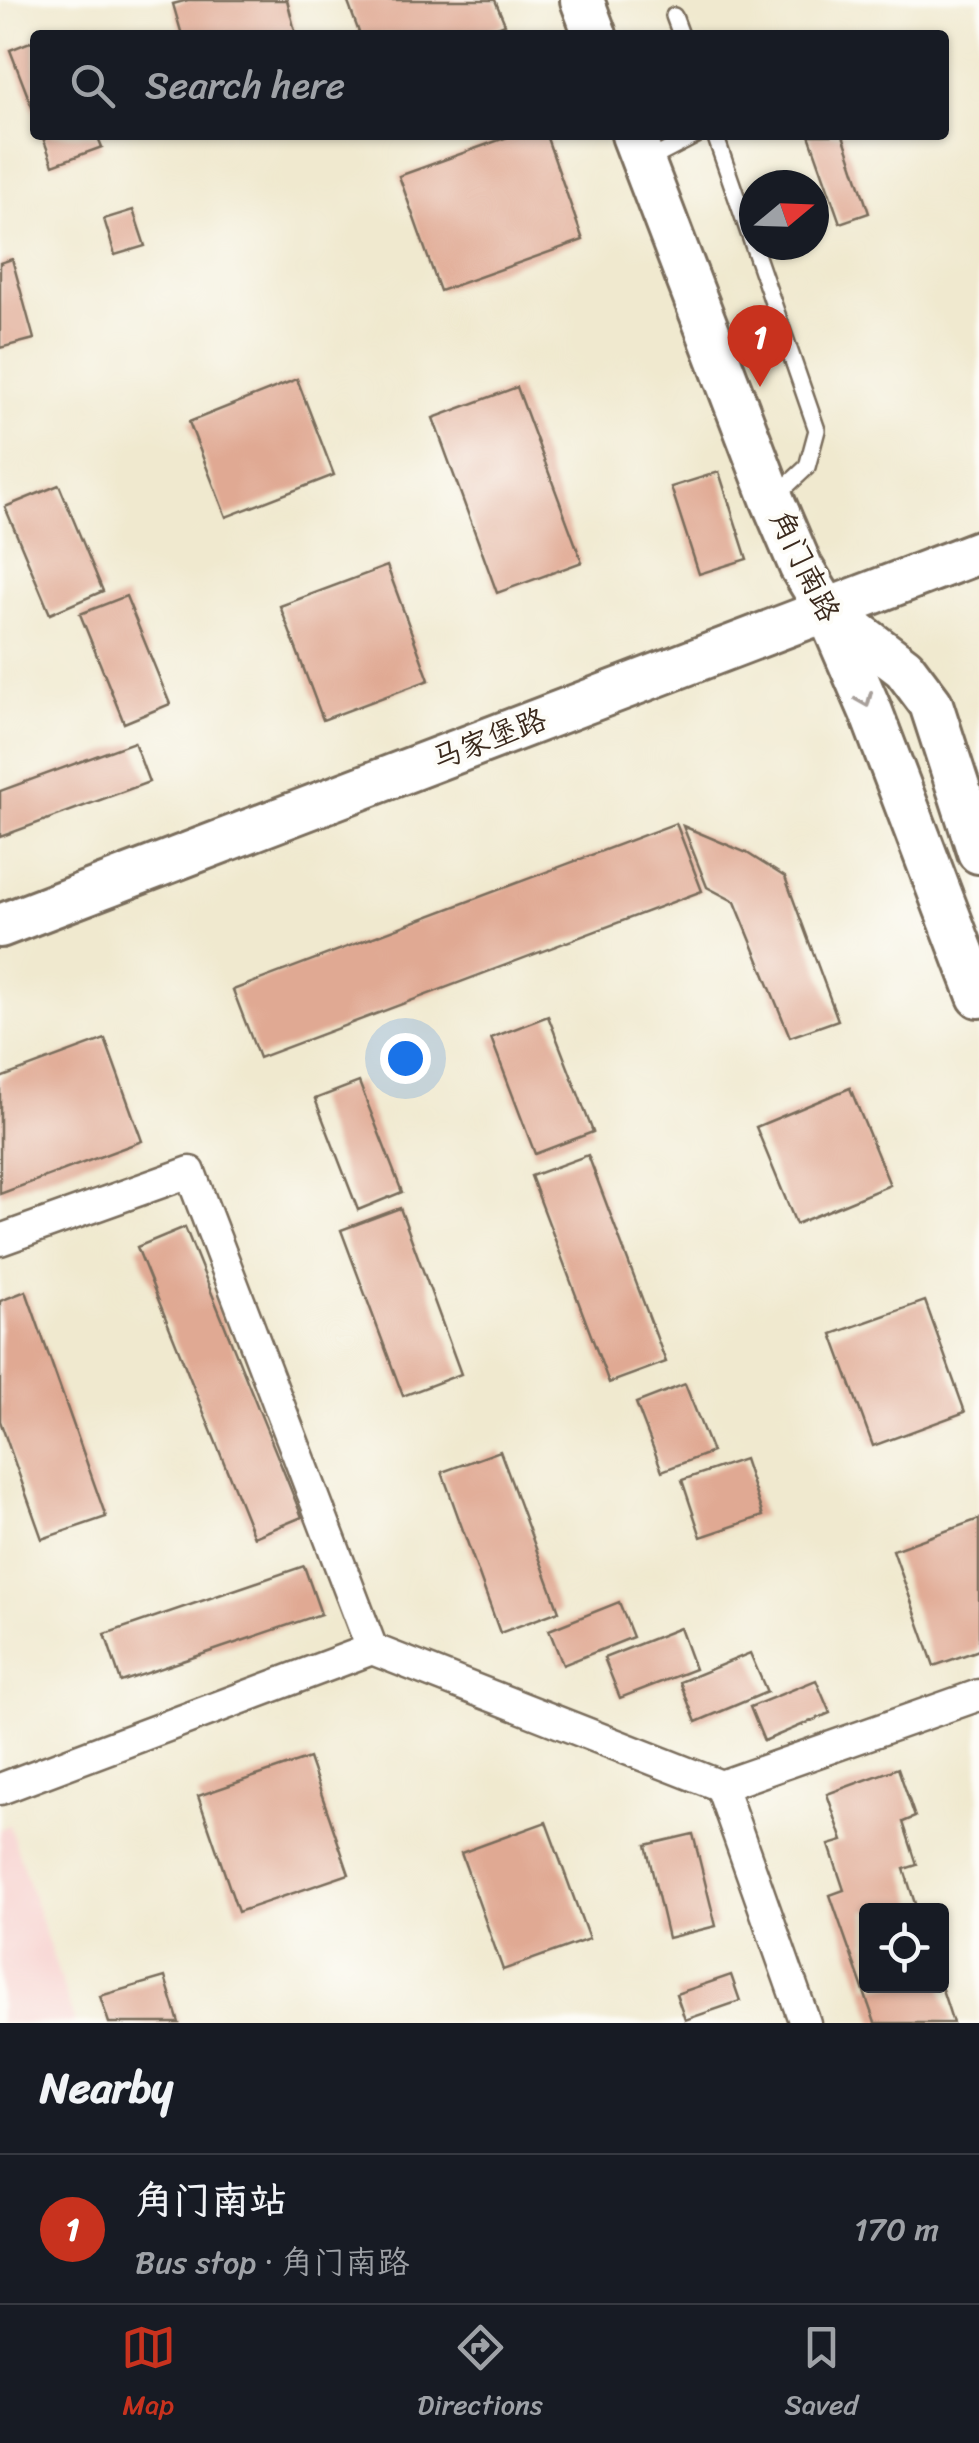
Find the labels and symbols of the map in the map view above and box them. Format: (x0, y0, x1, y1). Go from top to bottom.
north arrow (739, 170, 829, 260)
pin: 1 (728, 304, 792, 387)
street label: 角门南路 (754, 500, 856, 632)
one-way arrow (854, 690, 874, 708)
street label: 马家堡路 (423, 692, 555, 786)
your location (380, 1033, 431, 1084)

